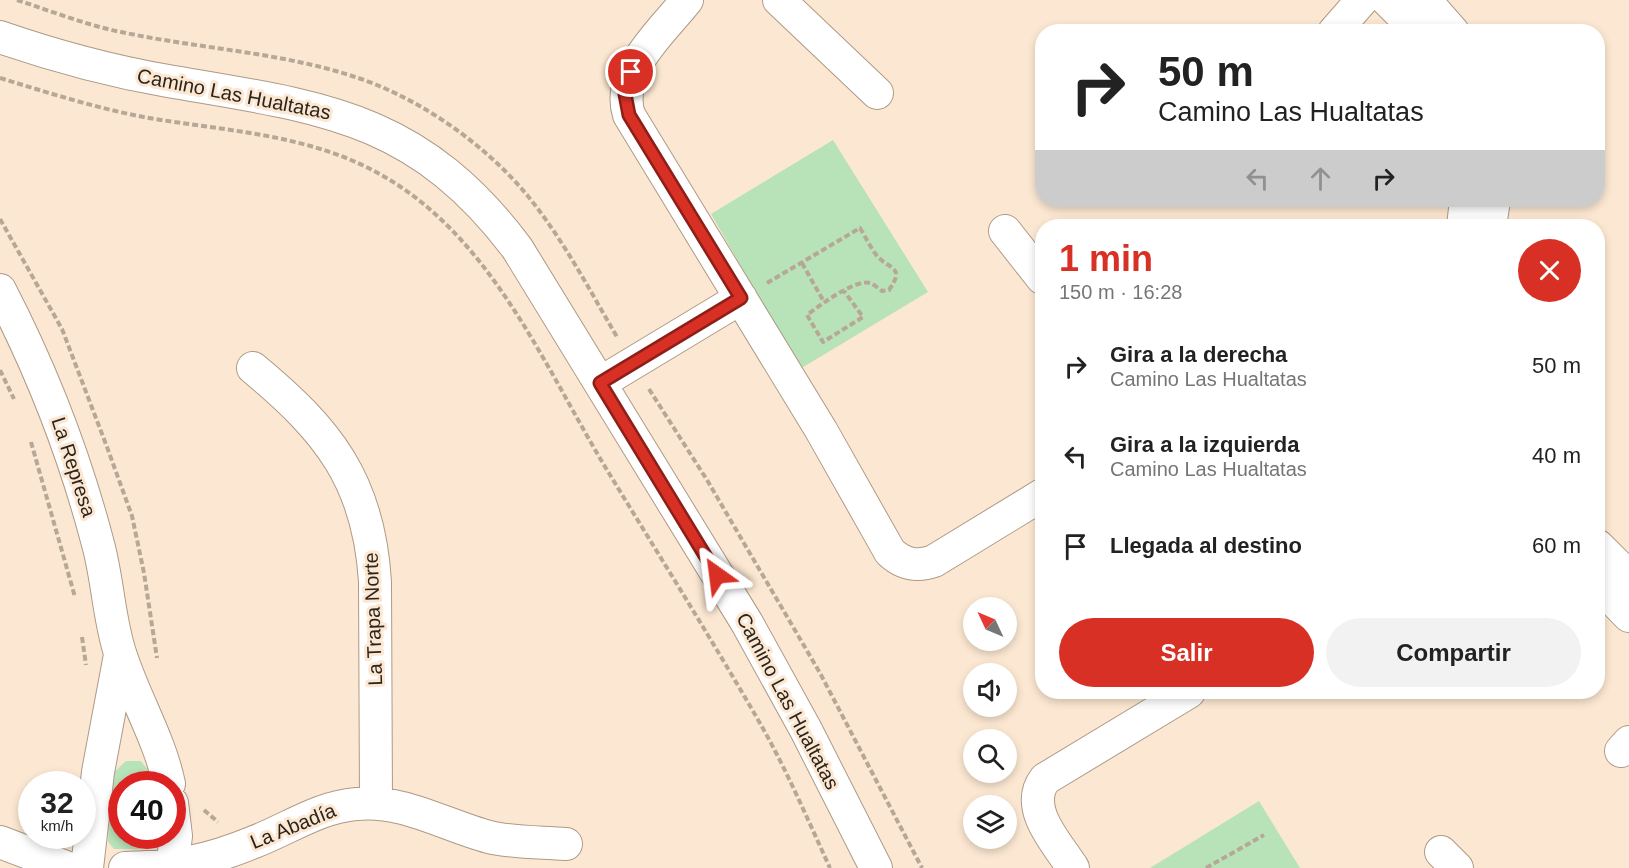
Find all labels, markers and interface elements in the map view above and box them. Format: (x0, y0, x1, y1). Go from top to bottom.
pin (605, 46, 656, 97)
icon: right (1059, 48, 1137, 126)
text: 50 m (1158, 48, 1254, 95)
icon: arrive (614, 55, 647, 88)
street label: Camino Las Hualtatas (135, 64, 333, 124)
text: Camino Las Hualtatas (1158, 97, 1424, 127)
icon: left (1241, 162, 1274, 195)
icon: ahead (1304, 162, 1337, 195)
icon: right (1367, 162, 1400, 195)
text: 1 min (1059, 238, 1153, 279)
button: close (1518, 239, 1581, 302)
text: 150 m · 16:28 (1059, 281, 1182, 303)
text: Gira a la derecha (1110, 342, 1287, 367)
icon: right (1059, 350, 1092, 383)
text: 50 m (1532, 353, 1581, 378)
text: Camino Las Hualtatas (1110, 368, 1307, 390)
street label: La Represa (48, 414, 101, 520)
text: Gira a la izquierda (1110, 432, 1300, 457)
icon: left (1059, 440, 1092, 473)
text: 40 m (1532, 443, 1581, 468)
text: Camino Las Hualtatas (1110, 458, 1307, 480)
icon: arrive (1059, 530, 1092, 563)
text: Llegada al destino (1110, 533, 1302, 558)
text: 60 m (1532, 533, 1581, 558)
position arrow (685, 543, 749, 607)
street label: La Trapa Norte (360, 552, 386, 686)
north arrow (963, 597, 1017, 651)
map controls (963, 597, 1017, 849)
street label: Camino Las Hualtatas (732, 609, 844, 793)
button: Salir (1059, 618, 1314, 687)
button: Compartir (1326, 618, 1581, 687)
button: sound (963, 663, 1017, 717)
button: search (963, 729, 1017, 783)
speed limit sign: 40 (108, 771, 186, 849)
text: 32 (40, 786, 74, 819)
button: layers (963, 795, 1017, 849)
street label: La Abadía (247, 799, 340, 853)
text: km/h (41, 817, 73, 834)

